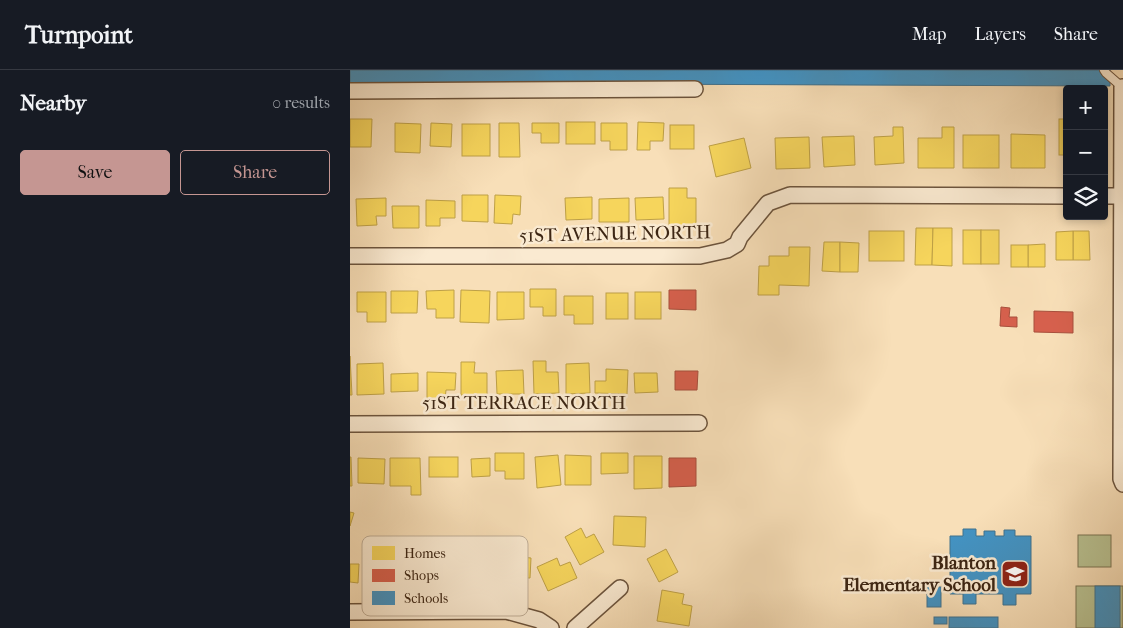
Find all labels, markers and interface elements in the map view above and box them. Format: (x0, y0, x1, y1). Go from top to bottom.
text: Turnpoint (25, 21, 133, 49)
text: Map (912, 24, 946, 45)
text: Layers (974, 24, 1026, 45)
text: Share (1054, 24, 1098, 45)
map controls (1063, 85, 1108, 220)
button: + (1063, 85, 1108, 130)
text: Nearby (20, 91, 86, 115)
text: 0 results (272, 93, 330, 112)
button: − (1063, 130, 1108, 175)
button: Save (20, 150, 170, 195)
button: Share (180, 150, 330, 195)
button: layers (1063, 175, 1108, 220)
street label: 51ST AVENUE NORTH (519, 221, 711, 247)
street label: 51ST TERRACE NORTH (422, 392, 626, 414)
legend (362, 536, 528, 616)
text: Homes (404, 545, 446, 562)
place label: Blanton Elementary School (843, 552, 997, 596)
school or university icon: Blanton Elementary School (1000, 559, 1030, 589)
text: Shops (404, 567, 439, 584)
text: Schools (404, 590, 448, 607)

